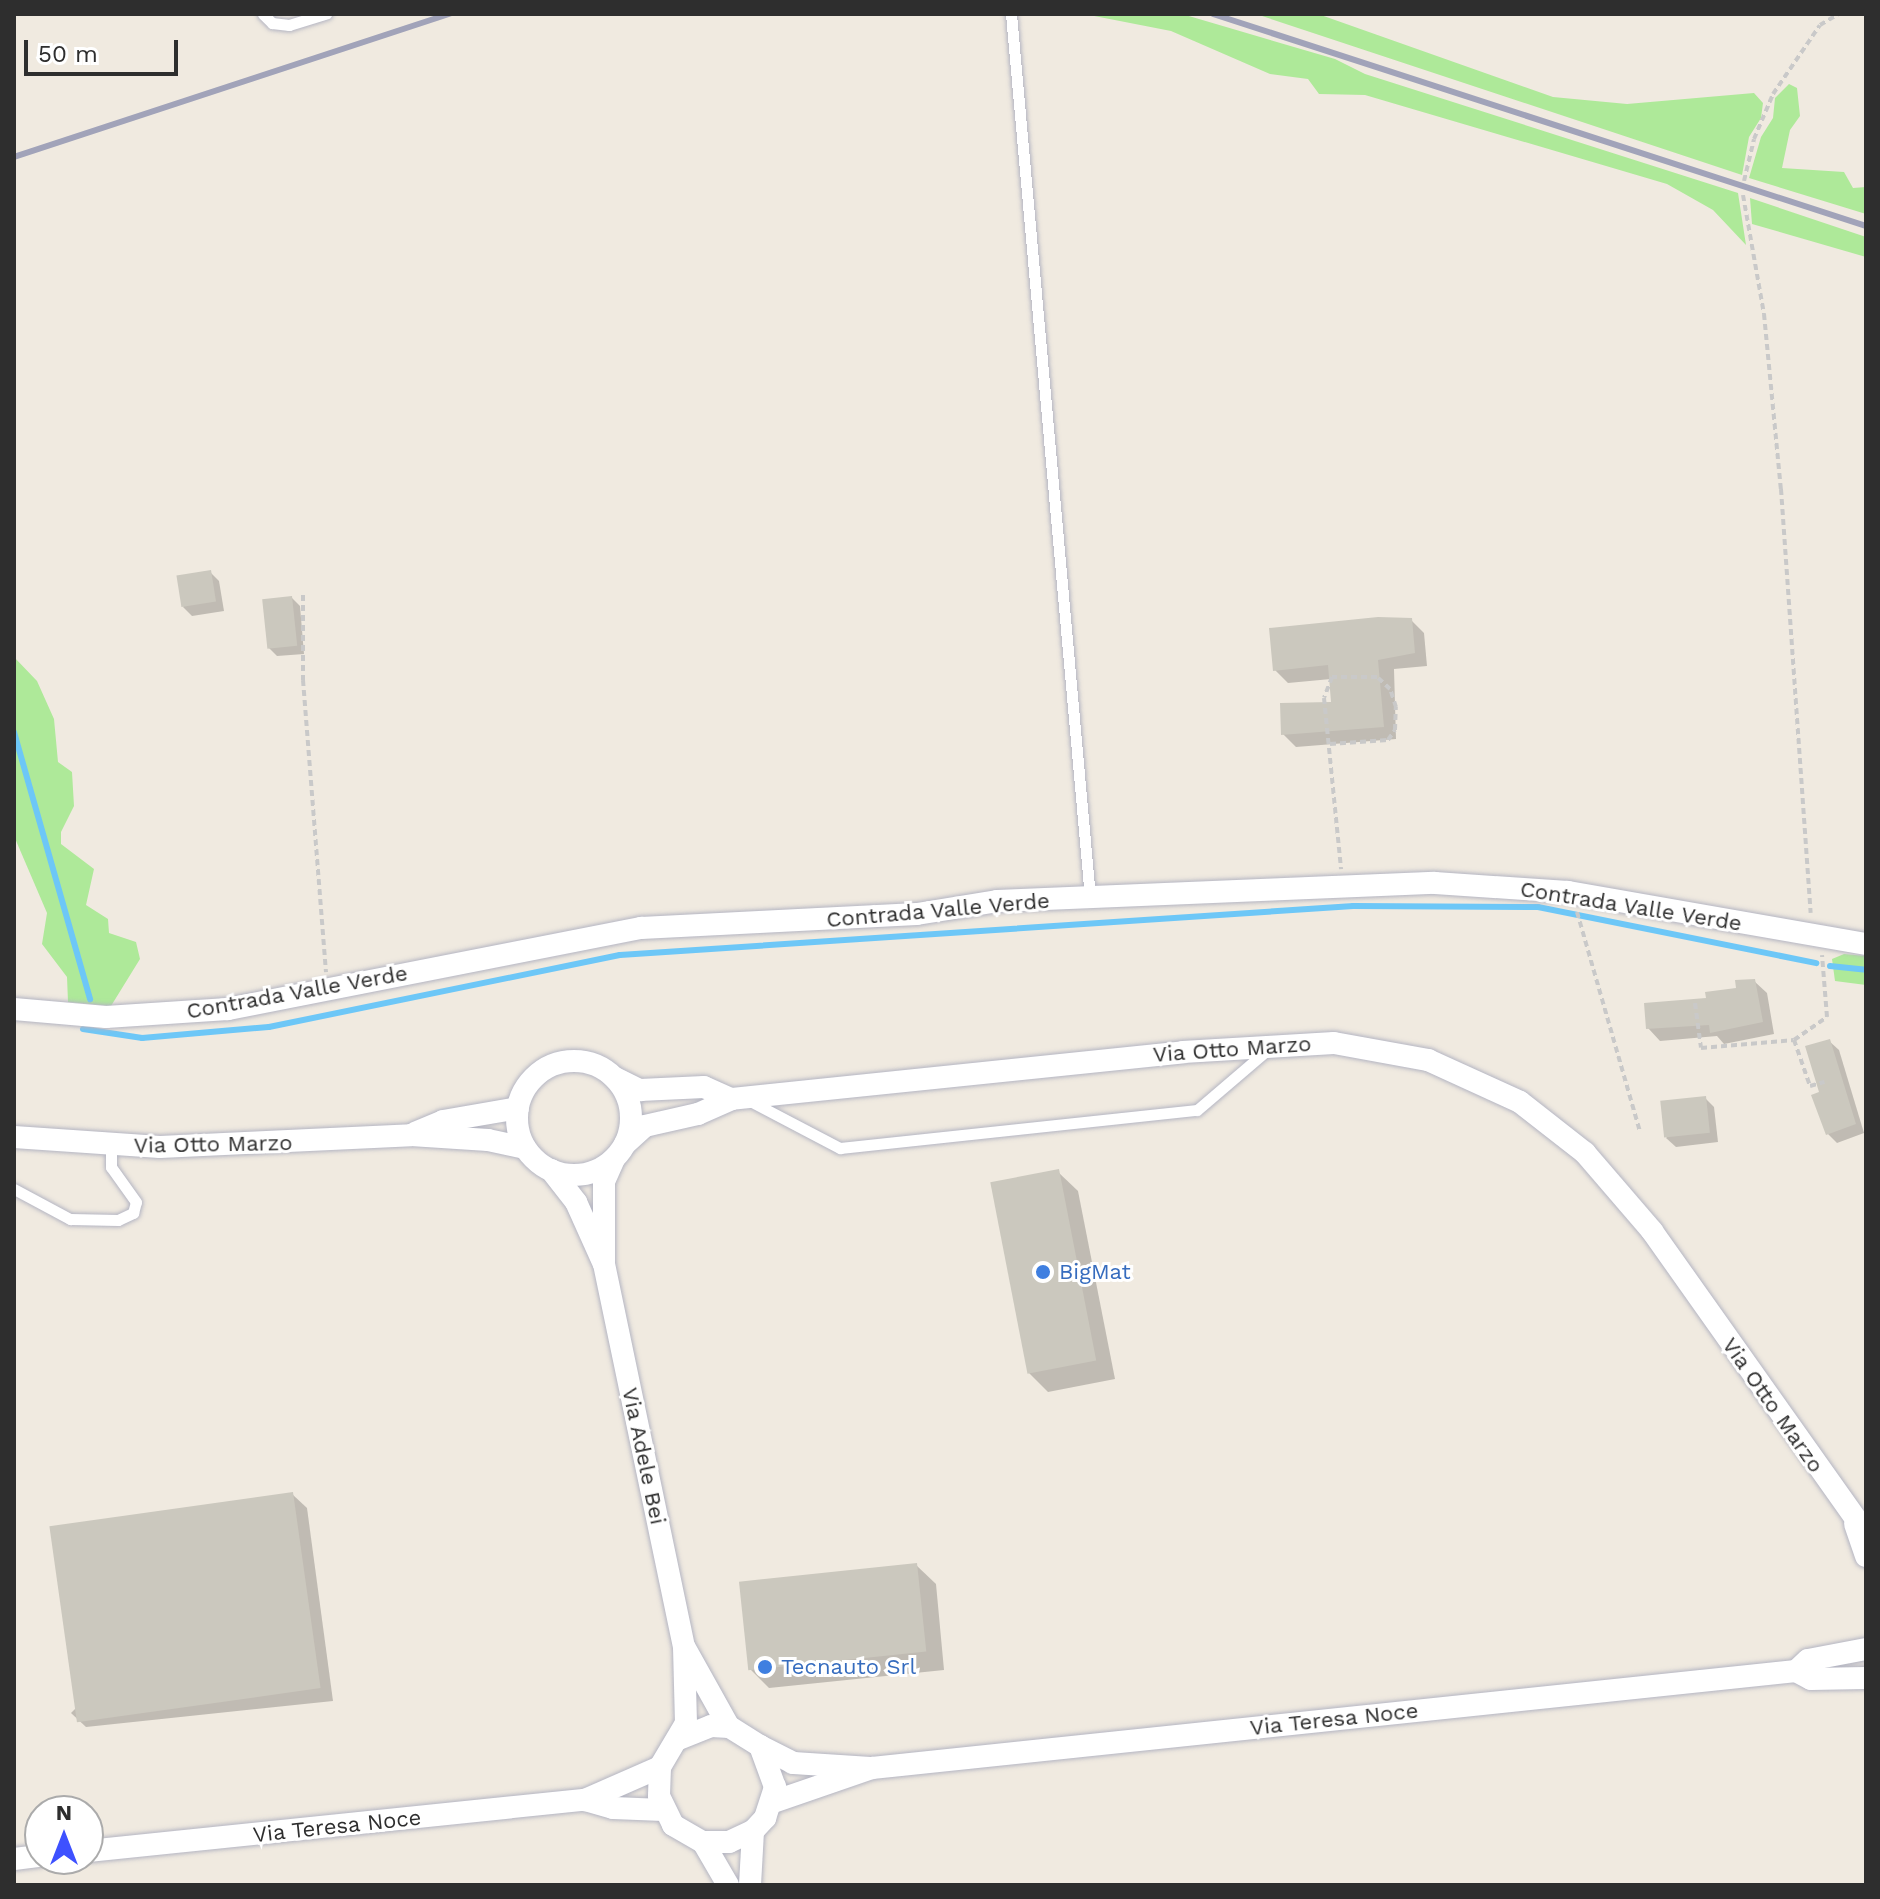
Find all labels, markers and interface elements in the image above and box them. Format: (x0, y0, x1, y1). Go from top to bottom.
scale bar (28, 24, 182, 74)
text: 50 m (38, 40, 98, 68)
street label: Contrada Valle Verde (1517, 875, 1745, 937)
street label: Contrada Valle Verde (824, 887, 1052, 933)
street label: Contrada Valle Verde (183, 959, 411, 1025)
street label: Via Otto Marzo (1152, 1030, 1312, 1068)
street label: Via Otto Marzo (133, 1129, 293, 1159)
place label: BigMat (1059, 1259, 1131, 1285)
marker: BigMat (1034, 1263, 1052, 1281)
street label: Via Otto Marzo (1717, 1332, 1829, 1478)
street label: Via Adele Bei (616, 1384, 672, 1528)
place label: Tecnauto Srl (781, 1654, 916, 1680)
marker: Tecnauto Srl (756, 1658, 774, 1676)
street label: Via Teresa Noce (1248, 1697, 1420, 1741)
north arrow (24, 1795, 104, 1875)
text: N (56, 1800, 72, 1825)
street label: Via Teresa Noce (251, 1804, 423, 1848)

